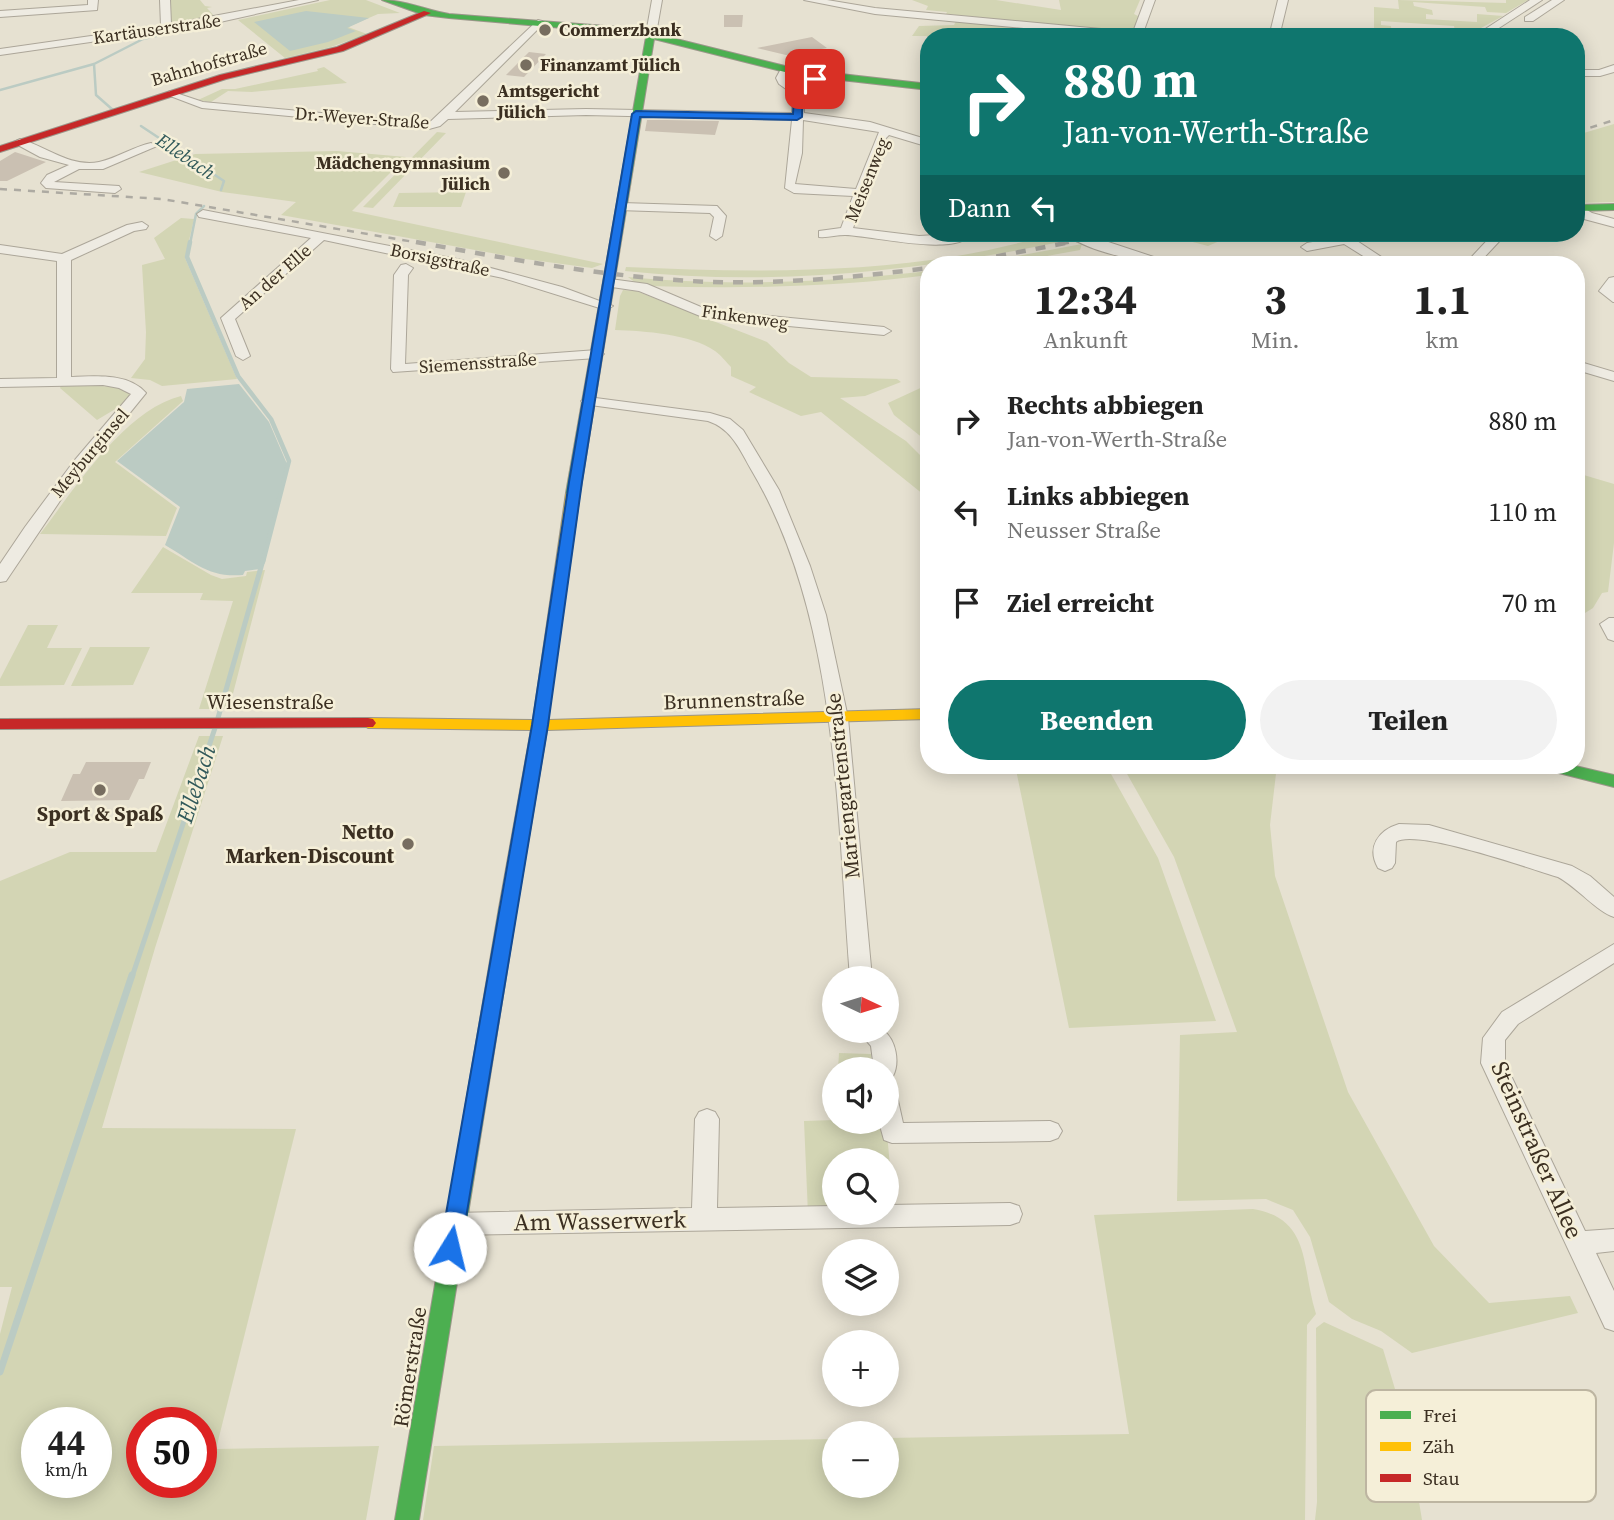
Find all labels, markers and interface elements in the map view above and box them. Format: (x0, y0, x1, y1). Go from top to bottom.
street label: Kartäuserstraße (91, 7, 222, 50)
place label: Commerzbank (559, 17, 682, 42)
marker: Commerzbank (537, 22, 553, 38)
street label: Bahnhofstraße (148, 35, 270, 92)
text: 880 m (1063, 46, 1198, 113)
pin (785, 49, 845, 109)
place label: Finanzamt Jülich (540, 52, 680, 77)
icon: right (948, 56, 1039, 147)
marker: Finanzamt Jülich (518, 57, 534, 73)
icon: arrive (796, 60, 834, 98)
place label: Amtsgericht Jülich (496, 78, 600, 124)
marker: Amtsgericht Jülich (475, 93, 491, 109)
street label: Dr.-Weyer-Straße (294, 100, 430, 135)
text: Jan-von-Werth-Straße (1063, 110, 1369, 154)
water label: Ellebach (150, 126, 221, 186)
street label: Meisenweg (838, 134, 895, 226)
place label: Mädchengymnasium Jülich (316, 150, 490, 196)
marker: Mädchengymnasium Jülich (496, 165, 512, 181)
icon: left (1025, 189, 1063, 227)
text: Dann (948, 190, 1011, 226)
street label: Borsigstraße (388, 237, 492, 282)
street label: An der Elle (233, 238, 316, 315)
text: 12:34 (1034, 270, 1137, 328)
text: 3 (1264, 270, 1287, 328)
text: 1.1 (1413, 270, 1471, 328)
street label: Finkenweg (700, 298, 790, 335)
text: Ankunft (1044, 324, 1127, 356)
text: Min. (1251, 324, 1299, 356)
text: km (1426, 324, 1459, 356)
street label: Siemensstraße (418, 346, 538, 379)
text: Rechts abbiegen (1007, 387, 1204, 423)
icon: right (948, 402, 986, 440)
street label: Meyburginsel (45, 403, 134, 503)
text: 880 m (1489, 403, 1557, 439)
text: Jan-von-Werth-Straße (1007, 423, 1227, 455)
text: Links abbiegen (1007, 478, 1190, 514)
icon: left (948, 493, 986, 531)
text: 110 m (1489, 494, 1557, 530)
text: Neusser Straße (1007, 514, 1161, 546)
icon: arrive (948, 584, 986, 622)
text: Ziel erreicht (1007, 585, 1154, 621)
text: 70 m (1502, 585, 1557, 621)
button: Beenden (948, 680, 1246, 760)
button: Teilen (1260, 680, 1557, 760)
street label: Brunnenstraße (663, 683, 805, 716)
street label: Wiesenstraße (206, 687, 334, 716)
street label: Mariengartenstraße (818, 692, 867, 880)
water label: Ellebach (168, 741, 224, 828)
marker: Sport & Spaß (92, 782, 108, 798)
place label: Sport & Spaß (37, 799, 163, 828)
place label: Netto Marken-Discount (226, 817, 394, 870)
marker: Netto Marken-Discount (400, 836, 416, 852)
north arrow (822, 966, 900, 1043)
map controls (822, 966, 899, 1498)
street label: Steinstraßer Allee (1484, 1056, 1591, 1244)
button: sound (822, 1057, 899, 1134)
button: search (822, 1148, 899, 1225)
street label: Am Wasserwerk (513, 1202, 687, 1239)
position arrow (413, 1211, 487, 1285)
button: layers (822, 1239, 899, 1316)
street label: Römerstraße (386, 1305, 433, 1429)
button: + (822, 1330, 899, 1407)
legend (1366, 1390, 1596, 1502)
text: Frei (1423, 1402, 1457, 1428)
speed limit sign: 50 (126, 1407, 217, 1498)
text: 44 (48, 1419, 85, 1467)
button: − (822, 1421, 899, 1498)
text: Zäh (1423, 1433, 1455, 1459)
text: km/h (45, 1457, 88, 1482)
text: Stau (1423, 1465, 1459, 1491)

